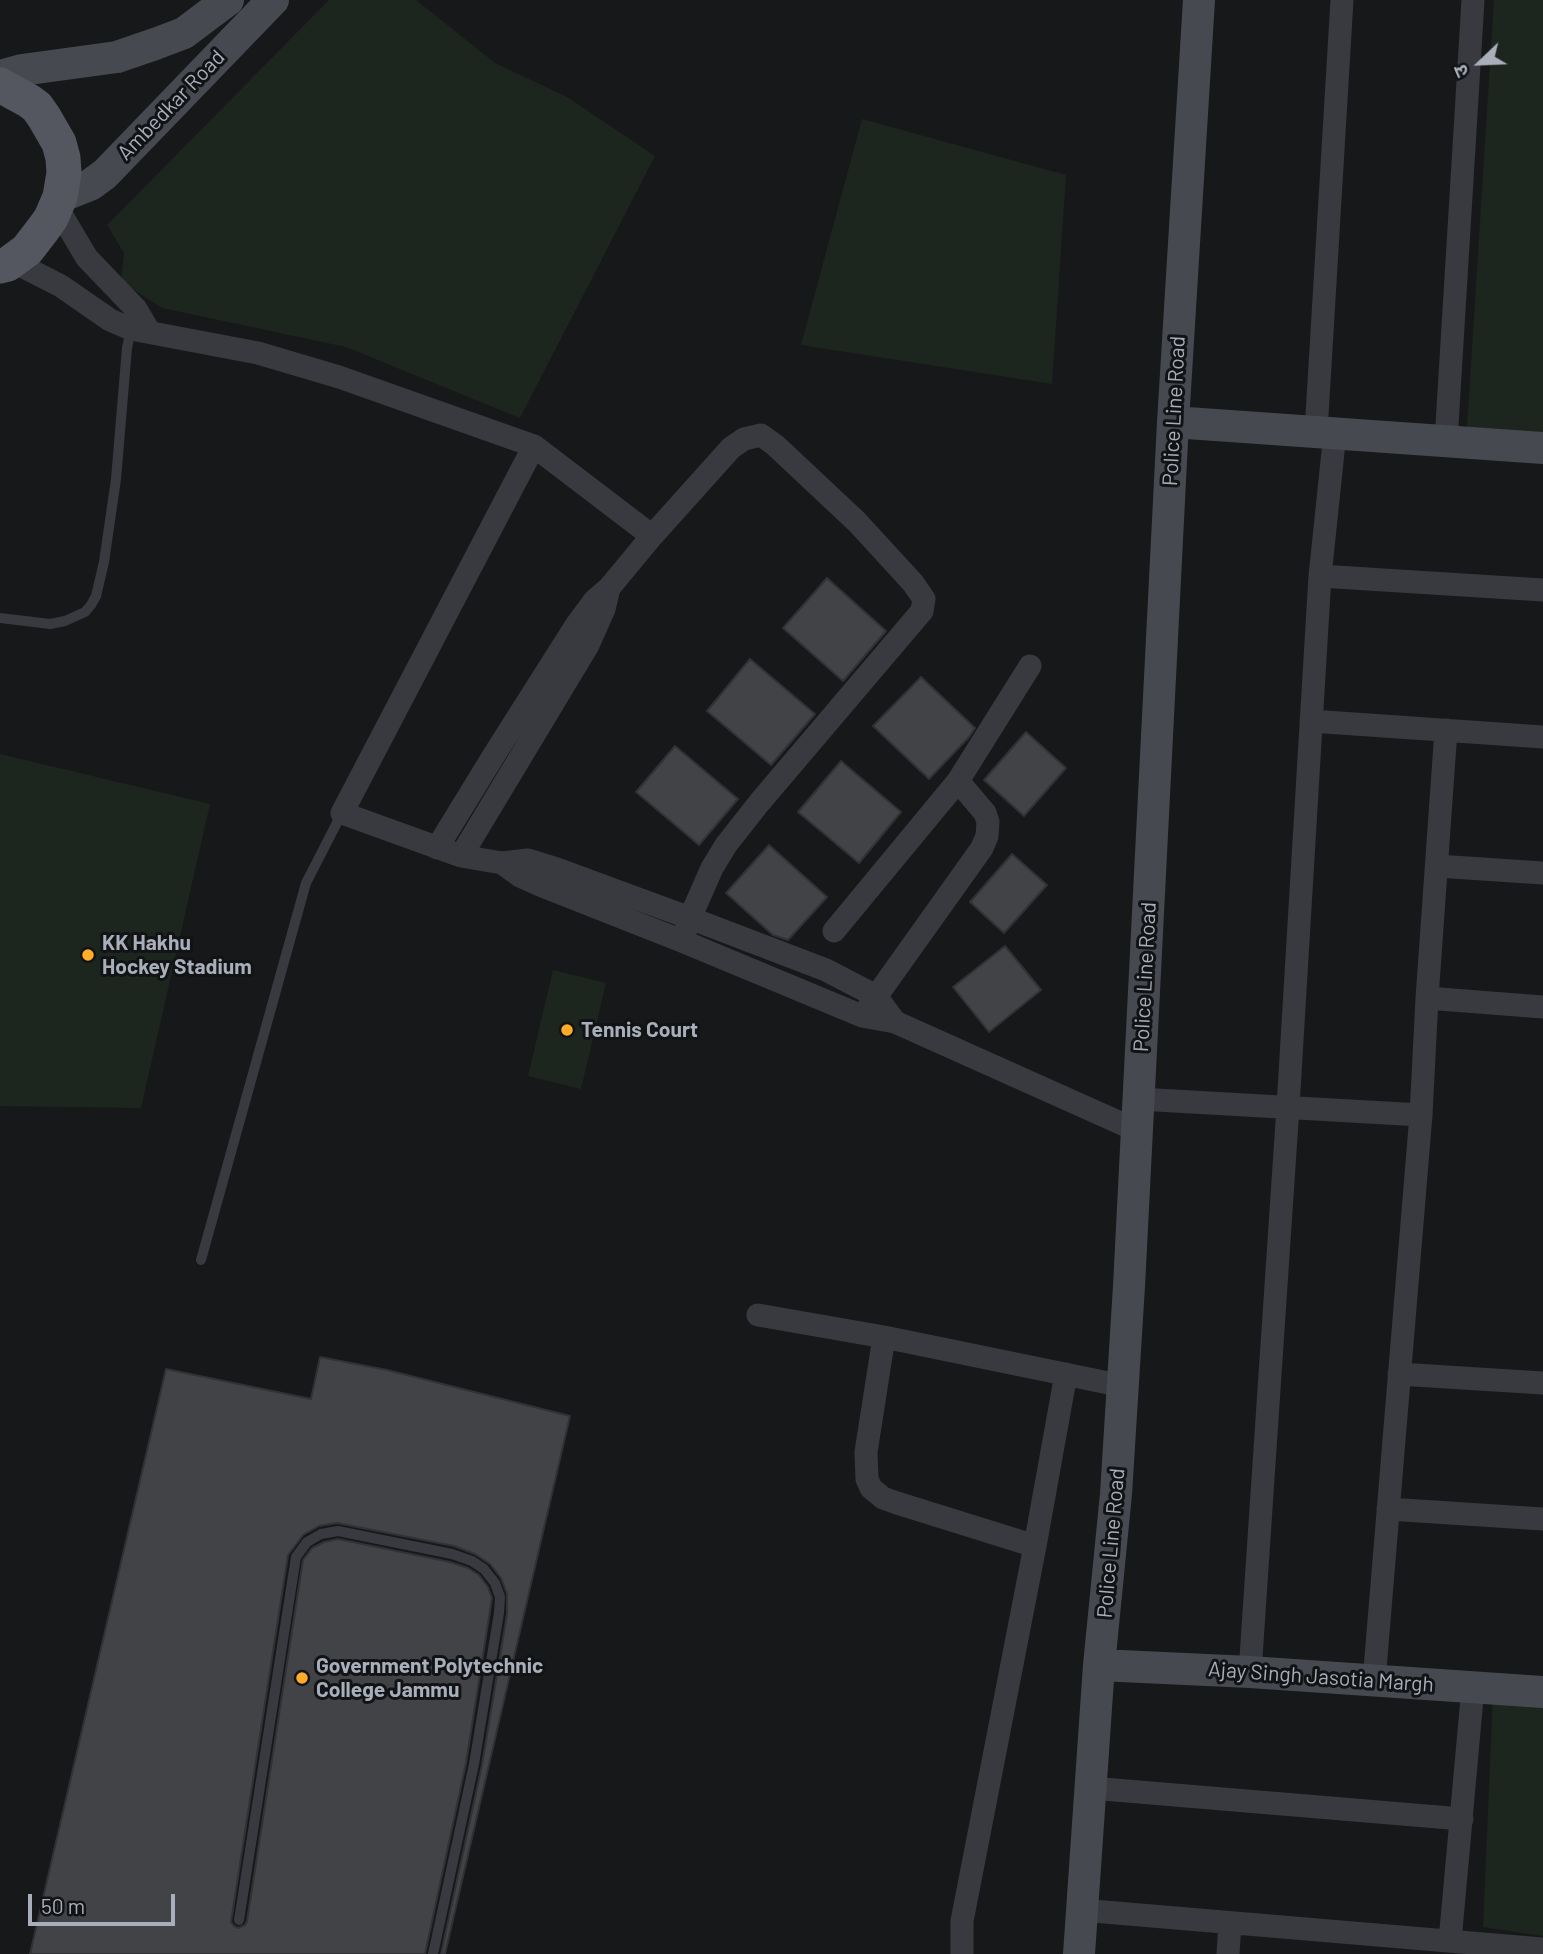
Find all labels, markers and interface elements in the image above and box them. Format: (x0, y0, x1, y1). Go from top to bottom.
north arrow (1445, 28, 1515, 98)
street label: Ambedkar Road (112, 45, 230, 165)
text: उ (1447, 62, 1473, 81)
street label: Police Line Road (1157, 335, 1191, 487)
street label: Police Line Road (1128, 901, 1162, 1053)
place label: KK Hakhu Hockey Stadium (102, 930, 252, 980)
marker: KK Hakhu Hockey Stadium (80, 947, 96, 963)
place label: Tennis Court (581, 1017, 698, 1043)
marker: Tennis Court (559, 1022, 575, 1038)
street label: Police Line Road (1092, 1467, 1130, 1619)
place label: Government Polytechnic College Jammu (316, 1653, 543, 1703)
street label: Ajay Singh Jasotia Margh (1207, 1657, 1435, 1697)
marker: Government Polytechnic College Jammu (294, 1670, 310, 1686)
scale bar (32, 1881, 178, 1925)
text: 50 m (41, 1893, 85, 1918)

